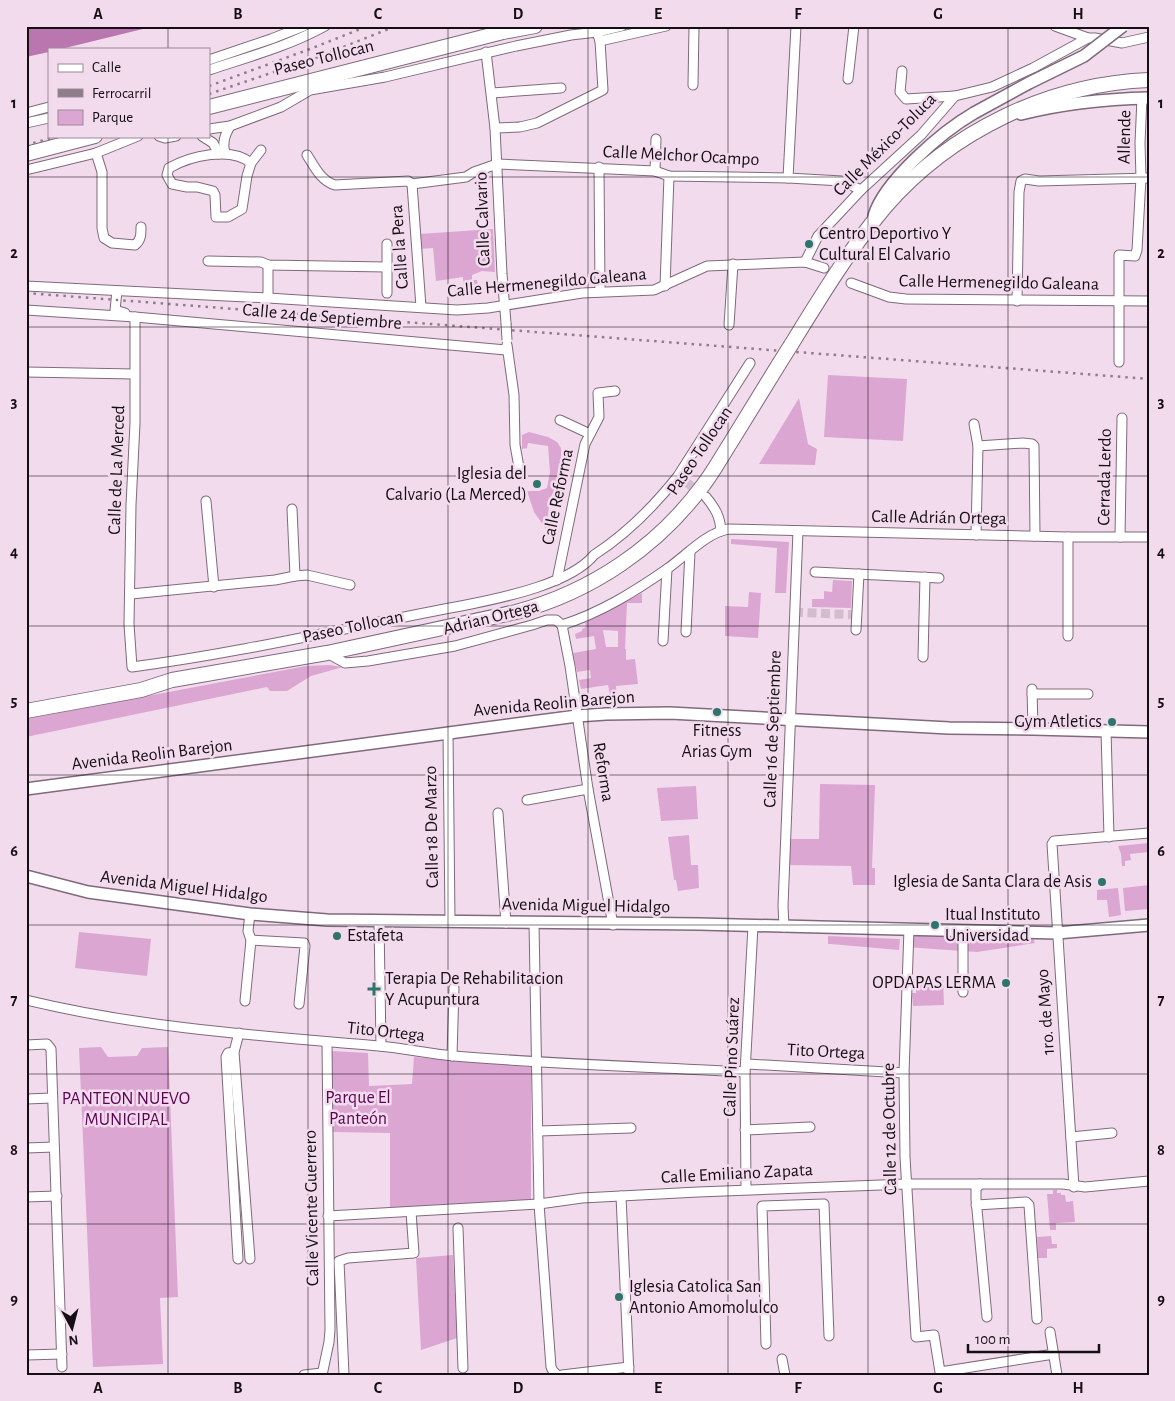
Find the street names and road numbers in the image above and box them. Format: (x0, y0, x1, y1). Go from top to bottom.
street label: Paseo Tollocan (272, 37, 376, 79)
street label: Calle México-Toluca (830, 90, 940, 200)
street label: Allende (1116, 110, 1134, 164)
street label: Calle Melchor Ocampo (602, 143, 760, 169)
street label: Calle Calvario (472, 171, 494, 266)
street label: Calle la Pera (388, 204, 412, 290)
street label: Calle Hermenegildo Galeana (447, 265, 647, 301)
street label: Calle Hermenegildo Galeana (899, 272, 1099, 294)
street label: Calle 24 de Septiembre (242, 301, 402, 333)
street label: Paseo Tollocan (664, 404, 736, 498)
street label: Calle de La Merced (106, 405, 128, 535)
street label: Cerrada Lerdo (1095, 428, 1115, 526)
street label: Calle Reforma (539, 447, 577, 547)
street label: Calle Adrián Ortega (871, 508, 1007, 528)
street label: Adrian Ortega (441, 597, 541, 639)
street label: Paseo Tollocan (301, 608, 405, 646)
street label: Calle 16 de Septiembre (761, 650, 785, 808)
street label: Avenida Reolin Barejon (472, 688, 636, 720)
street label: Avenida Reolin Barejon (70, 736, 234, 774)
street label: Reforma (589, 741, 617, 803)
street label: Calle 18 De Marzo (422, 765, 442, 888)
street label: Avenida Miguel Hidalgo (99, 868, 269, 906)
street label: Avenida Miguel Hidalgo (502, 896, 671, 916)
street label: 1ro. de Mayo (1034, 968, 1058, 1056)
street label: Calle Pino Suárez (721, 997, 743, 1117)
street label: Tito Ortega (346, 1019, 426, 1045)
street label: Tito Ortega (786, 1041, 866, 1063)
street label: Calle 12 de Octubre (880, 1063, 900, 1195)
street label: Calle Vicente Guerrero (302, 1130, 322, 1286)
street label: Calle Emiliano Zapata (660, 1161, 814, 1187)

